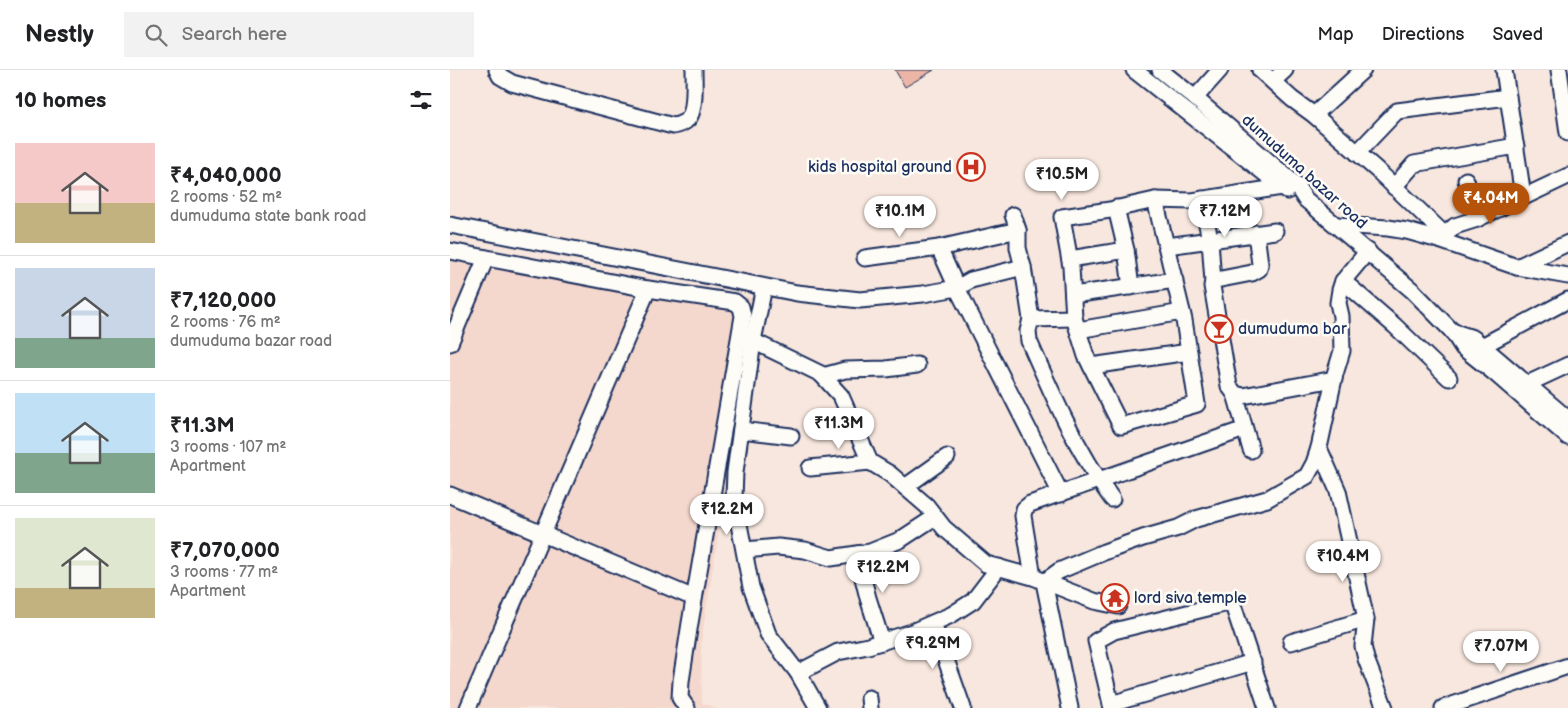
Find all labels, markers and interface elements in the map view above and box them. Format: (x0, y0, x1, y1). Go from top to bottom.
search box (124, 12, 474, 57)
text: Nestly (25, 20, 94, 49)
icon: search (142, 21, 170, 49)
text: Search here (182, 23, 287, 46)
text: Map (1318, 24, 1354, 45)
text: Directions (1382, 24, 1464, 45)
text: Saved (1492, 24, 1543, 45)
icon: filters (407, 86, 435, 114)
text: 10 homes (15, 88, 106, 113)
street label: dumuduma bazar road (1237, 111, 1371, 233)
hospital icon: kids hospital ground (956, 152, 986, 182)
place label: kids hospital ground (808, 158, 952, 177)
pin: ₹10.5M (1021, 158, 1103, 201)
icon: home (55, 163, 115, 223)
text: ₹4,040,000 (170, 163, 282, 188)
text: ₹10.5M (1036, 165, 1088, 184)
pin: ₹4.04M (1450, 182, 1532, 225)
text: 2 rooms · 52 m² (170, 188, 282, 207)
text: ₹4.04M (1463, 189, 1519, 208)
pin: ₹10.1M (859, 196, 941, 238)
pin: ₹7.12M (1184, 196, 1266, 238)
text: ₹10.1M (875, 202, 925, 221)
text: ₹7.12M (1199, 202, 1251, 221)
text: dumuduma state bank road (170, 207, 367, 226)
icon: home (55, 288, 115, 348)
text: ₹7,120,000 (170, 288, 276, 313)
text: 2 rooms · 76 m² (170, 313, 281, 332)
bar icon: dumuduma bar (1204, 314, 1234, 344)
place label: dumuduma bar (1238, 320, 1347, 339)
text: dumuduma bazar road (170, 332, 332, 351)
pin: ₹11.3M (798, 408, 880, 450)
icon: home (55, 413, 115, 473)
text: ₹11.3M (170, 413, 235, 438)
text: ₹11.3M (814, 414, 864, 433)
text: 3 rooms · 107 m² (170, 438, 286, 457)
text: Apartment (170, 457, 246, 476)
pin: ₹12.2M (686, 494, 768, 536)
text: ₹12.2M (701, 500, 753, 519)
icon: home (55, 538, 115, 598)
text: ₹7,070,000 (170, 538, 280, 563)
pin: ₹10.4M (1302, 540, 1384, 583)
text: ₹10.4M (1317, 547, 1369, 566)
pin: ₹12.2M (842, 552, 924, 594)
text: ₹12.2M (857, 558, 909, 577)
text: 3 rooms · 77 m² (170, 563, 278, 582)
text: Apartment (170, 582, 246, 601)
temple icon: lord siva temple (1100, 583, 1130, 613)
place label: lord siva temple (1134, 589, 1247, 608)
pin: ₹9.29M (892, 628, 974, 670)
pin: ₹7.07M (1460, 630, 1542, 673)
text: ₹9.29M (906, 634, 960, 653)
text: ₹7.07M (1474, 637, 1528, 656)

